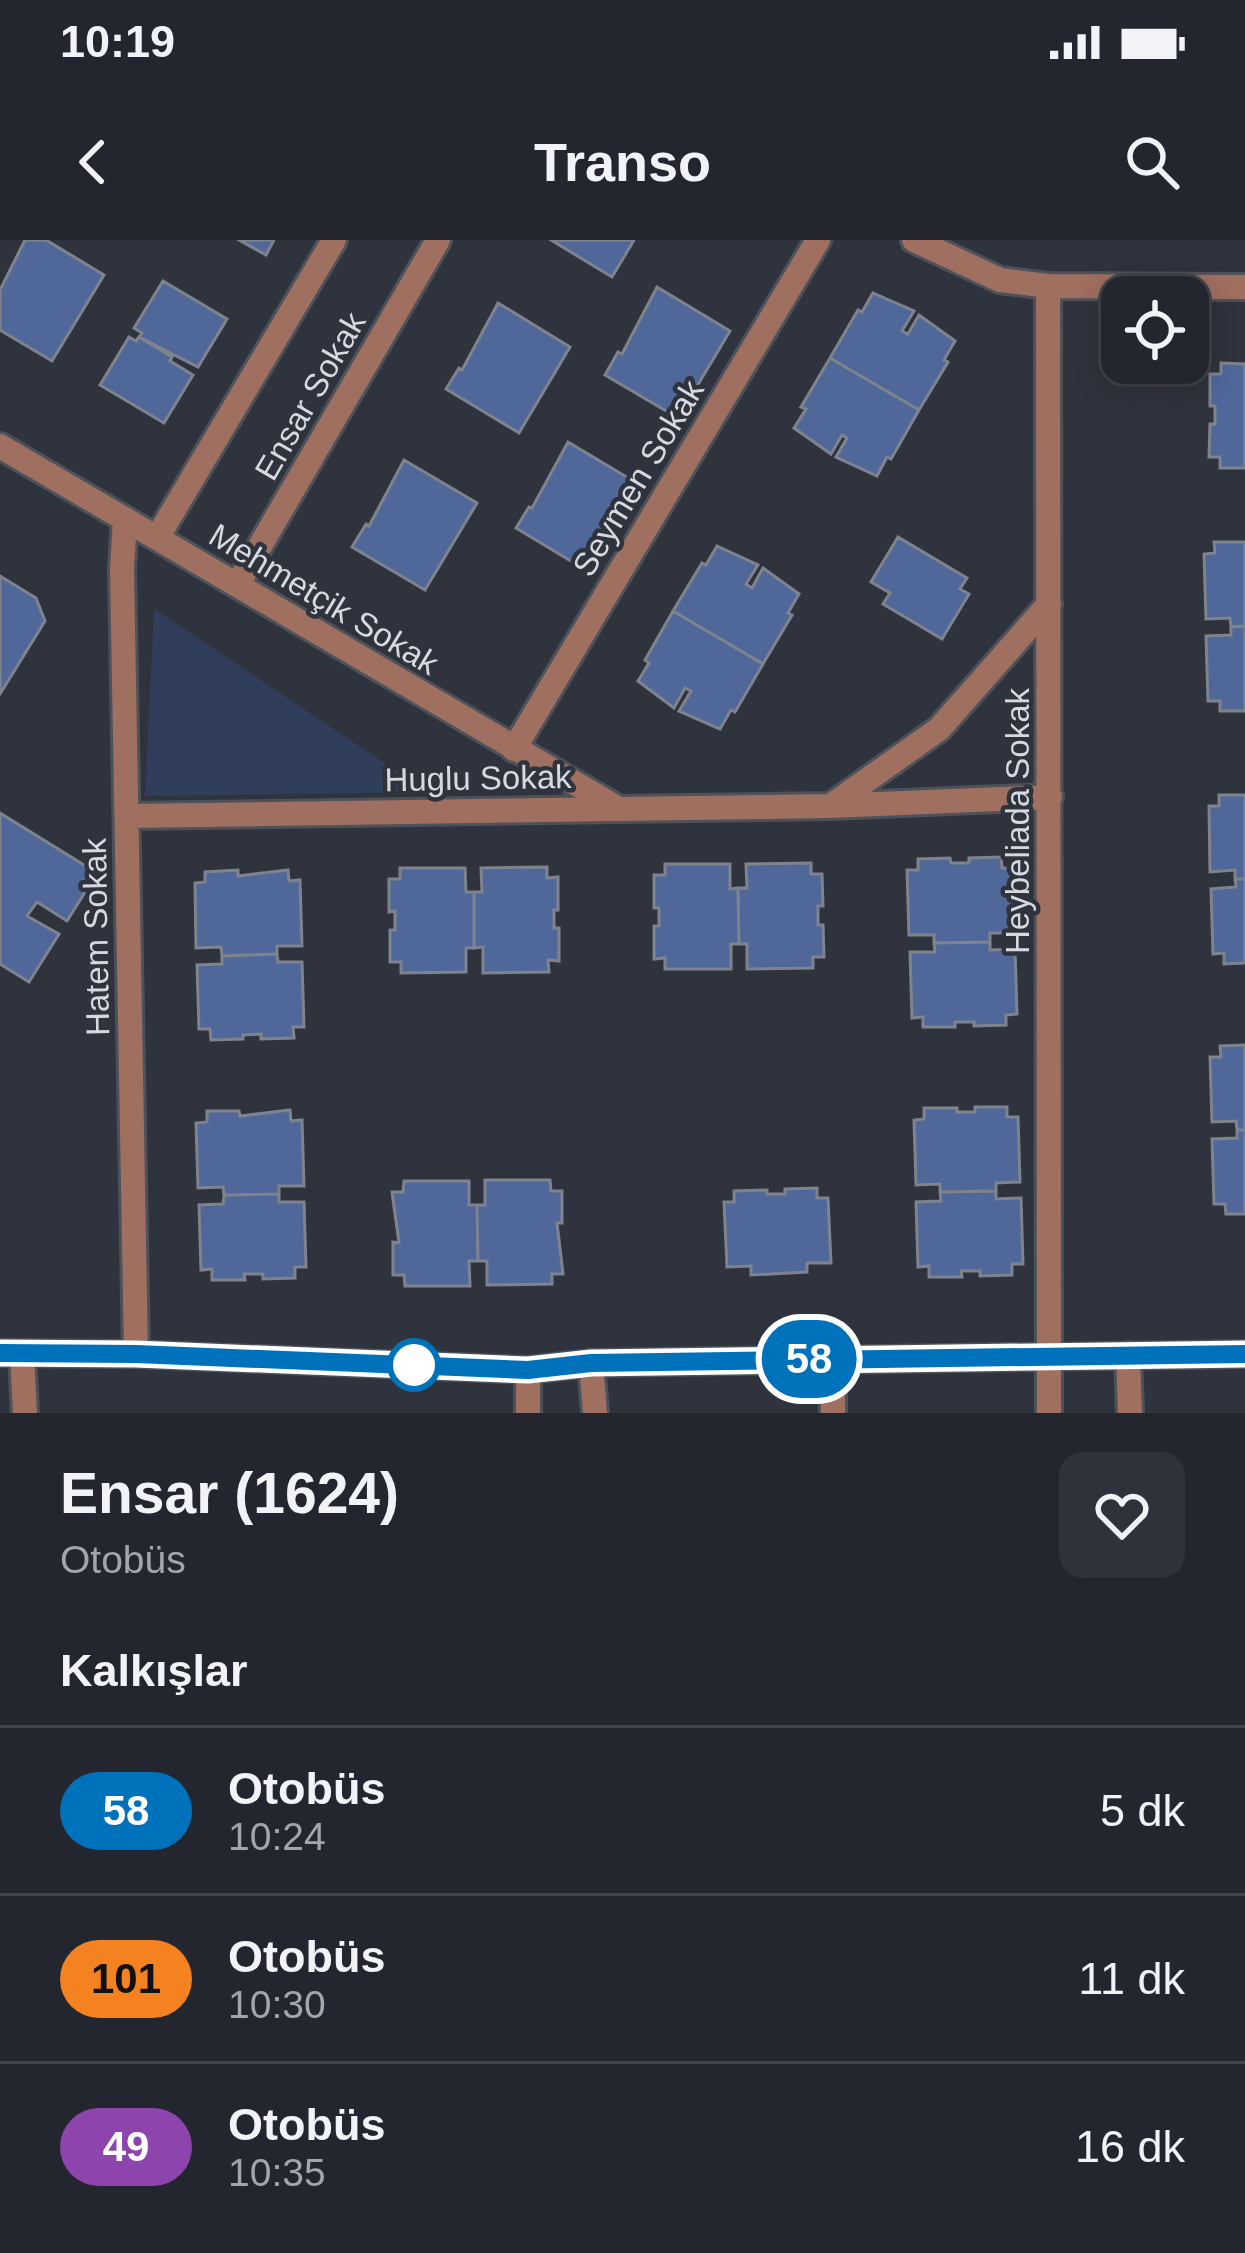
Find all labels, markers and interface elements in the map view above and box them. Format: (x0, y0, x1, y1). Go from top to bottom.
text: 10:19 (60, 16, 175, 67)
icon: back (60, 129, 126, 195)
icon: search (1119, 129, 1185, 195)
text: Transo (534, 132, 711, 192)
map controls (1101, 276, 1209, 384)
button: locate (1101, 276, 1209, 384)
street label: Ensar Sokak (247, 305, 373, 486)
street label: Seymen Sokak (565, 373, 711, 583)
street label: Mehmetçik Sokak (203, 516, 446, 682)
street label: Heybeliada Sokak (999, 688, 1036, 954)
street label: Huglu Sokak (384, 758, 572, 798)
street label: Hatem Sokak (76, 837, 116, 1036)
line badge: 58 (755, 1320, 863, 1398)
text: 58 (786, 1335, 832, 1382)
unlabelled marker (389, 1340, 439, 1390)
button: heart (1059, 1452, 1185, 1578)
text: Ensar (1624) (60, 1461, 399, 1525)
text: Otobüs (60, 1538, 186, 1581)
text: Kalkışlar (60, 1645, 248, 1696)
text: Otobüs (228, 1763, 385, 1814)
text: 5 dk (1100, 1785, 1185, 1836)
text: 58 (103, 1787, 149, 1834)
text: 10:24 (228, 1815, 326, 1858)
text: Otobüs (228, 1931, 385, 1982)
text: 11 dk (1078, 1953, 1185, 2004)
text: 101 (91, 1955, 161, 2002)
text: 10:30 (228, 1983, 326, 2026)
text: Otobüs (228, 2099, 385, 2150)
text: 16 dk (1075, 2121, 1185, 2172)
text: 49 (103, 2123, 149, 2170)
text: 10:35 (228, 2151, 326, 2194)

